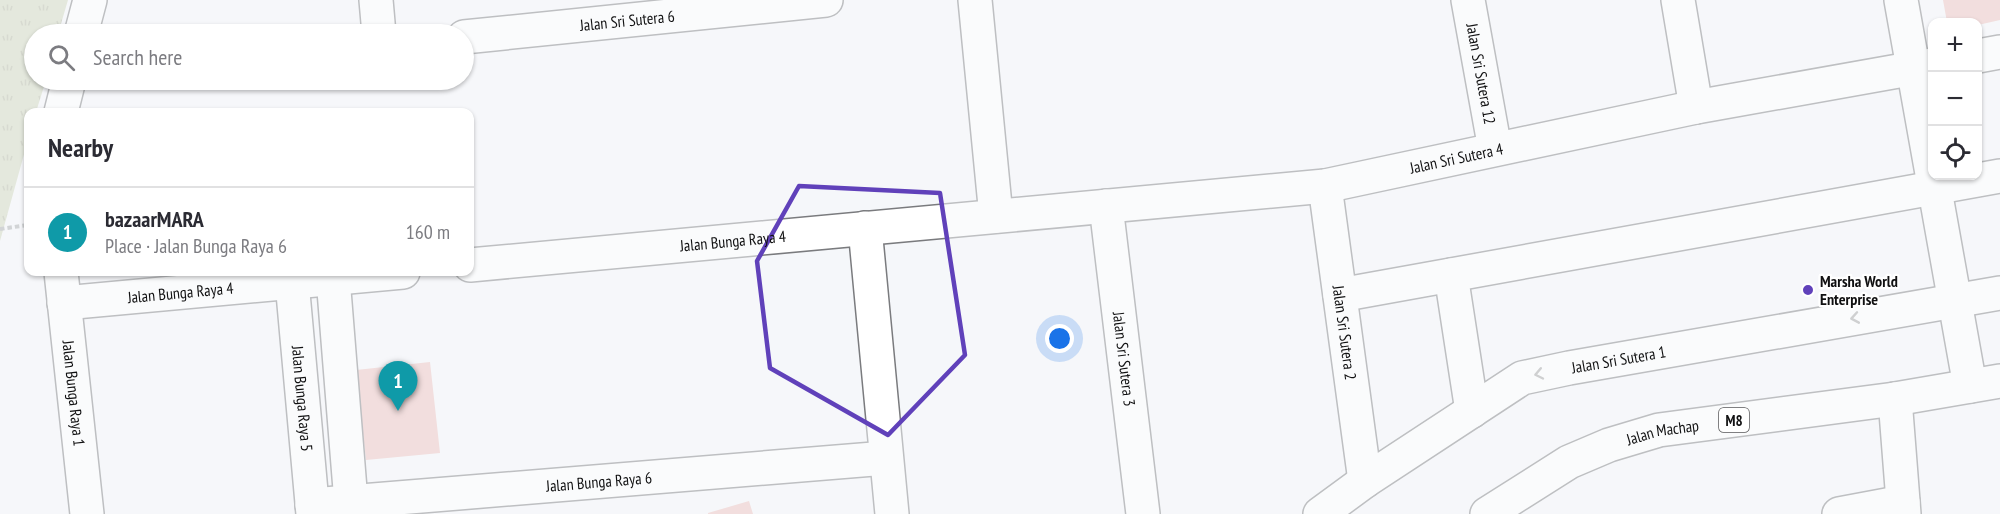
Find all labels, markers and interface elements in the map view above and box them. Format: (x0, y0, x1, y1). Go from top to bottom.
street label: Jalan Sri Sutera 6 (578, 6, 675, 35)
map controls (1928, 18, 1982, 180)
button: + (1928, 18, 1982, 72)
street label: Jalan Sri Sutera 12 (1462, 21, 1500, 126)
search box (24, 24, 474, 90)
icon: search (45, 41, 78, 74)
text: Search here (93, 43, 182, 71)
button: − (1928, 72, 1982, 126)
button: locate (1928, 126, 1982, 180)
text: Nearby (48, 131, 113, 164)
street label: Jalan Sri Sutera 4 (1407, 138, 1505, 178)
text: bazaarMARA (105, 205, 204, 233)
text: 1 (63, 219, 72, 245)
text: 160 m (406, 219, 450, 245)
street label: Jalan Bunga Raya 4 (678, 226, 787, 256)
text: Place · Jalan Bunga Raya 6 (105, 233, 287, 259)
place label: Marsha World Enterprise (1820, 271, 1898, 309)
street label: Jalan Bunga Raya 4 (126, 278, 234, 307)
street label: Jalan Sri Sutera 2 (1328, 283, 1361, 381)
marker: Marsha World Enterprise (1801, 283, 1815, 297)
street label: Jalan Sri Sutera 3 (1109, 310, 1140, 407)
one-way arrow (1851, 312, 1860, 324)
your location (1045, 324, 1074, 353)
street label: Jalan Bunga Raya 1 (58, 338, 90, 447)
street label: Jalan Sri Sutera 1 (1569, 341, 1667, 378)
street label: Jalan Bunga Raya 5 (288, 344, 317, 452)
pin: 1 (378, 362, 418, 411)
one-way arrow (1535, 367, 1545, 380)
road number: M8 (1719, 408, 1749, 432)
street label: Jalan Machap (1623, 415, 1700, 450)
street label: Jalan Bunga Raya 6 (544, 467, 653, 496)

